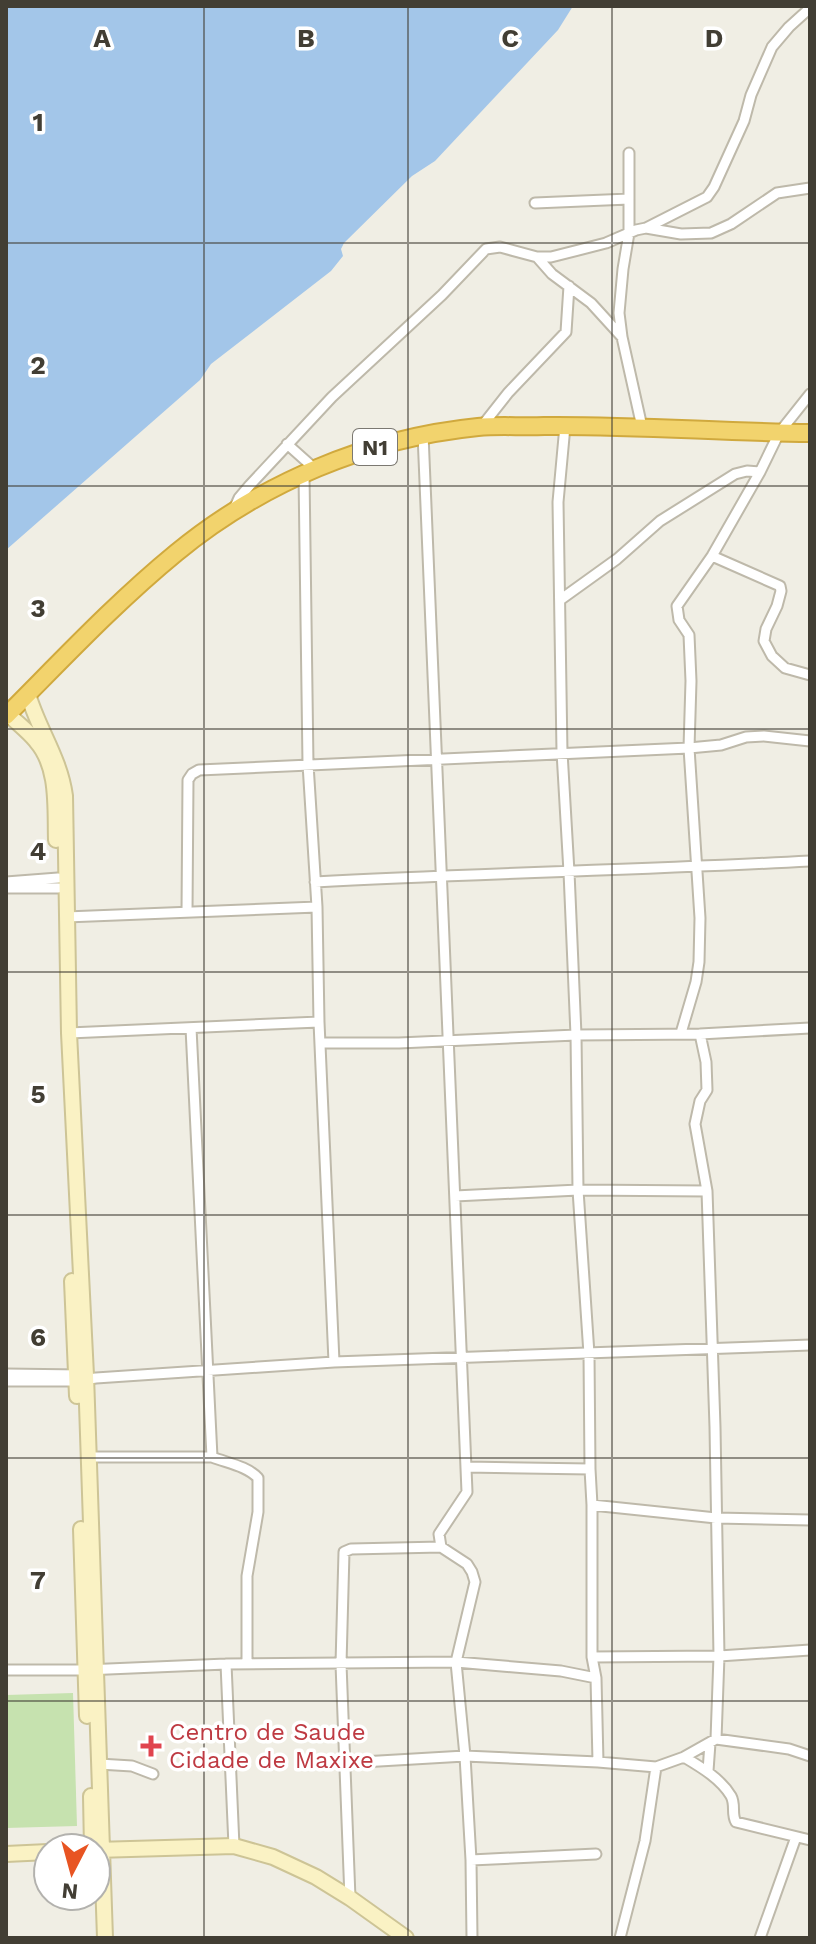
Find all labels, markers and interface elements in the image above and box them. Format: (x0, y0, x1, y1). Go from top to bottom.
text: A (93, 23, 111, 53)
text: B (297, 23, 315, 53)
text: C (501, 23, 519, 53)
text: D (705, 23, 723, 53)
text: 1 (32, 107, 44, 137)
text: 2 (30, 350, 46, 380)
road number: N1 (353, 429, 397, 465)
text: 3 (30, 593, 46, 623)
text: 4 (30, 836, 47, 866)
text: 5 (30, 1079, 46, 1109)
text: 6 (30, 1322, 46, 1352)
text: 7 (30, 1565, 46, 1595)
place label: Centro de Saude Cidade de Maxixe (169, 1718, 374, 1774)
marker: Centro de Saude Cidade de Maxixe (140, 1735, 162, 1757)
north arrow (32, 1832, 112, 1912)
text: N (61, 1878, 79, 1905)

